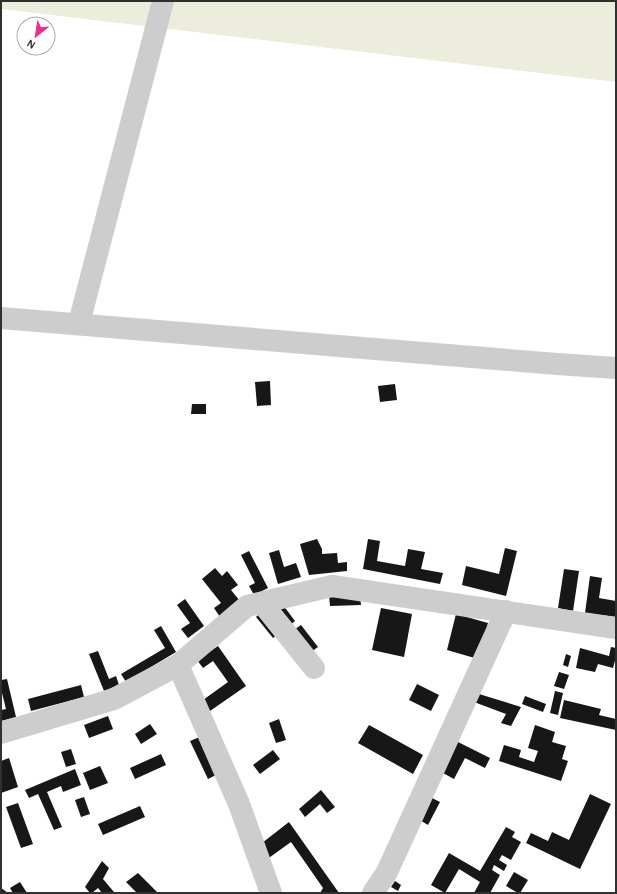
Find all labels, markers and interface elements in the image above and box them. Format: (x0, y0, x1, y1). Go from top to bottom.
north arrow (16, 16, 56, 56)
text: N (25, 38, 37, 51)

